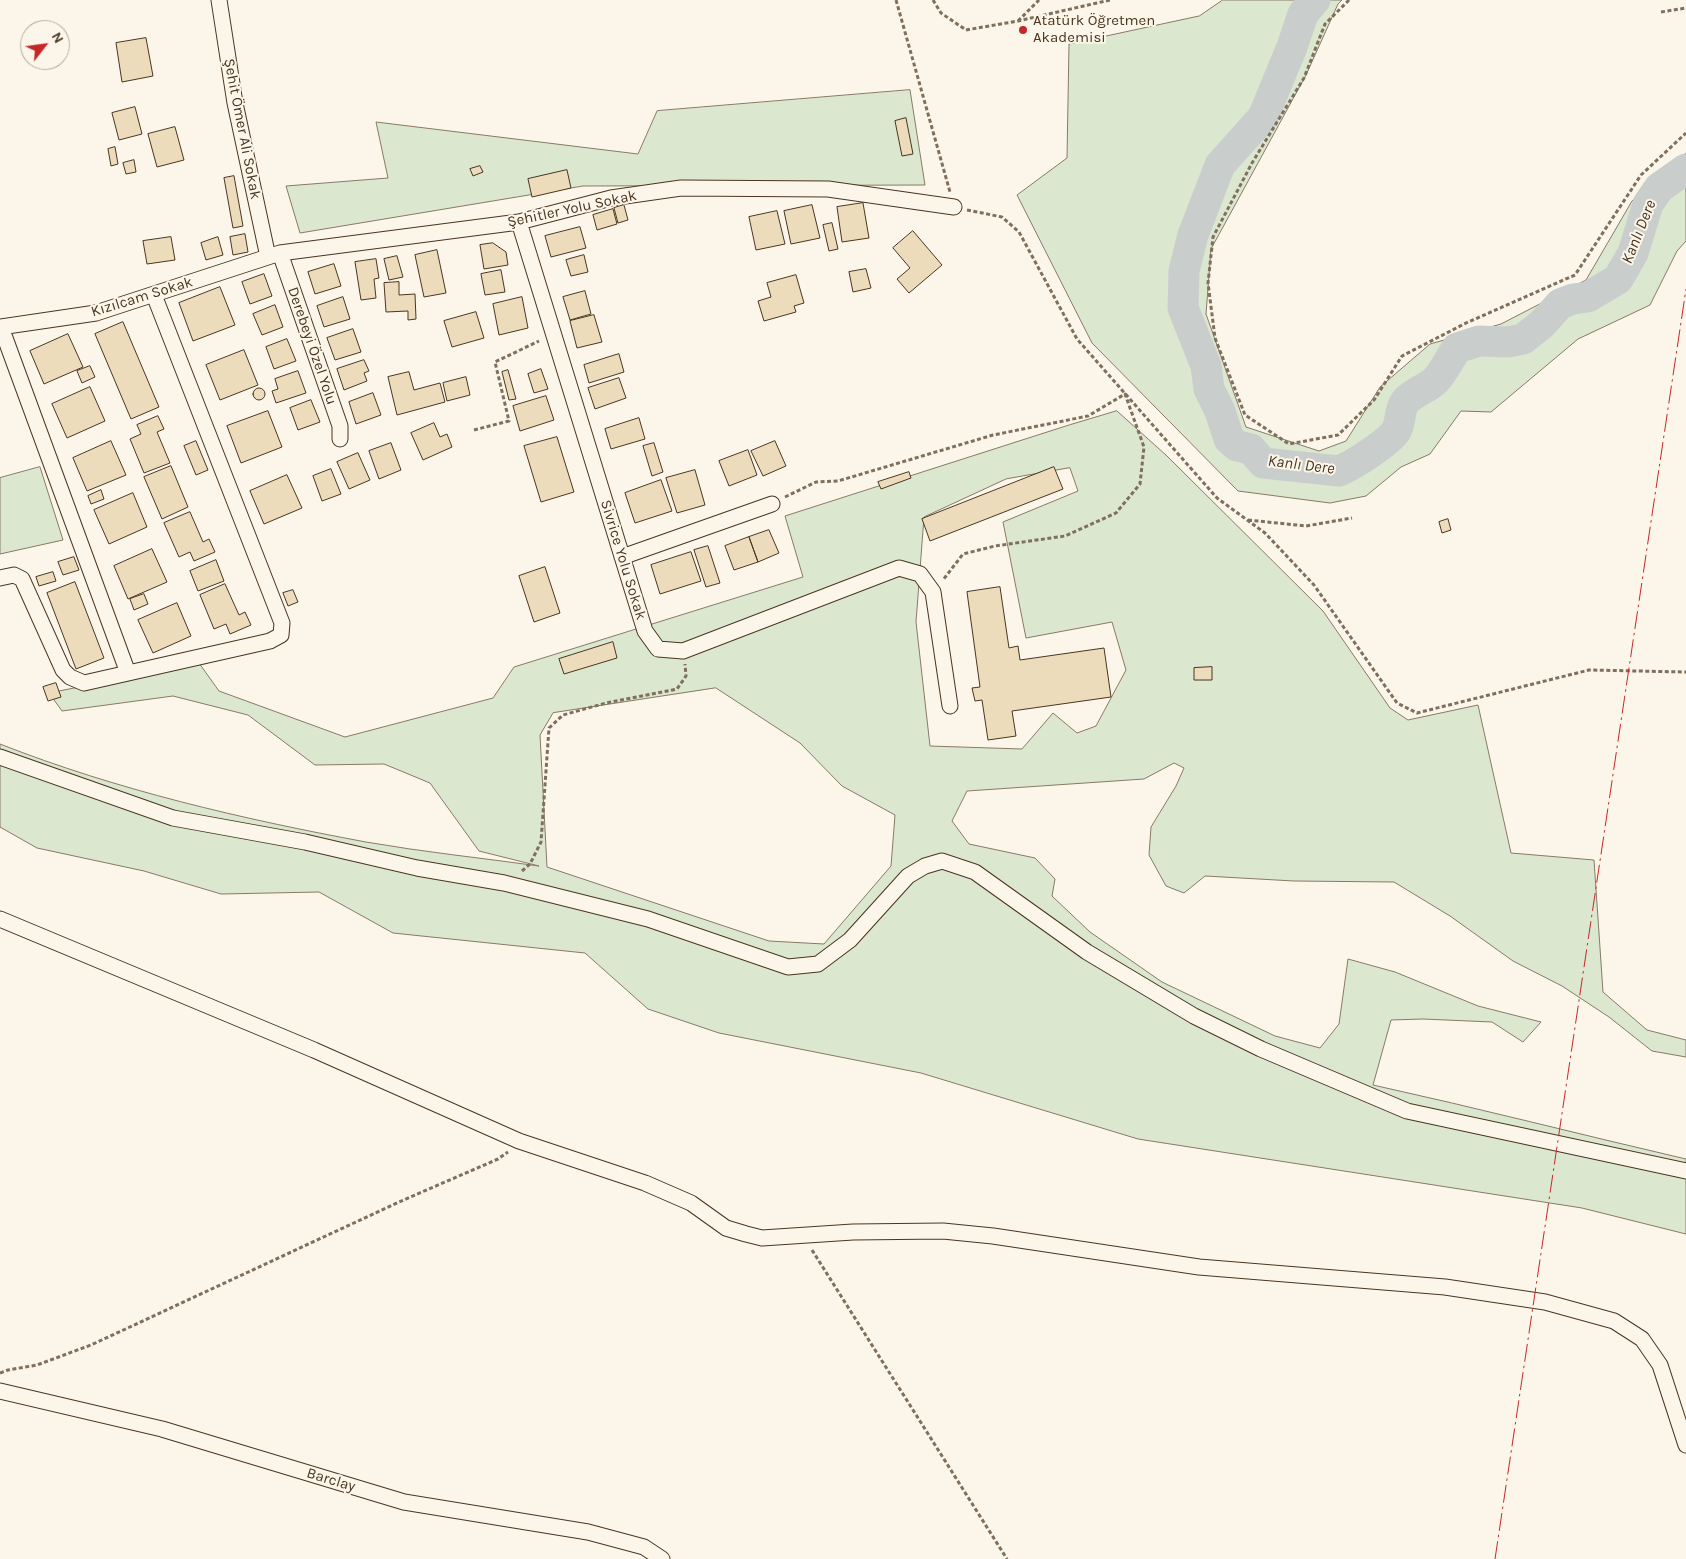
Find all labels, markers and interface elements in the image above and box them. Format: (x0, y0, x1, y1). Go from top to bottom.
place label: Atatürk Öğretmen Akademisi (1033, 12, 1155, 47)
north arrow (20, 20, 70, 70)
marker: Atatürk Öğretmen Akademisi (1017, 24, 1029, 36)
text: N (48, 29, 67, 46)
street label: Şehit Ömer Ali Sokak (220, 57, 264, 201)
street label: Şehitler Yolu Sokak (506, 187, 638, 231)
water label: Kanlı Dere (1618, 197, 1660, 267)
street label: Kızılcam Sokak (89, 273, 195, 321)
street label: Derebeyi Özel Yolu (283, 285, 341, 407)
water label: Kanlı Dere (1267, 451, 1335, 479)
street label: Sivrice Yolu Sokak (596, 498, 650, 622)
street label: Barclay (304, 1464, 358, 1496)

